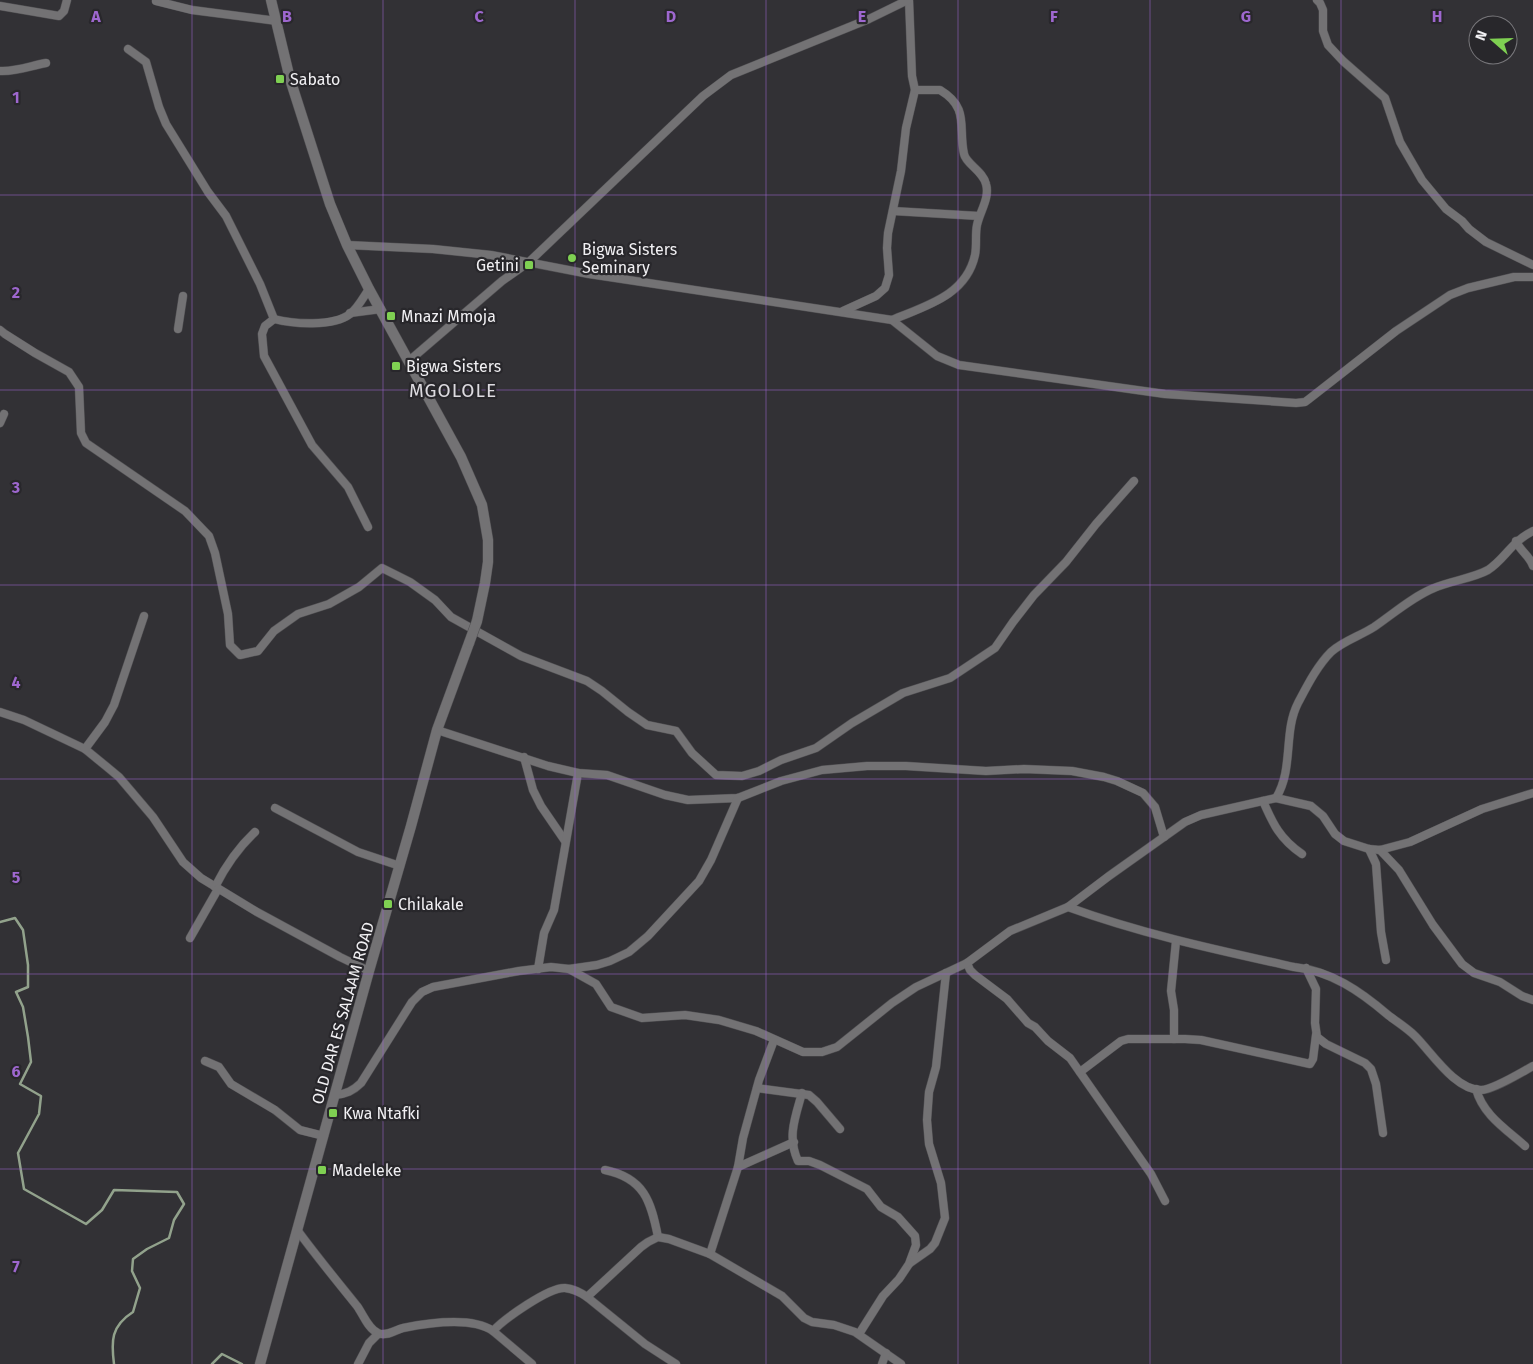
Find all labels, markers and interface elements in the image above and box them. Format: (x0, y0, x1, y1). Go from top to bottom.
text: A (90, 7, 101, 26)
text: B (282, 7, 292, 26)
text: C (474, 7, 484, 26)
text: D (666, 7, 676, 26)
text: E (858, 7, 866, 26)
text: F (1050, 7, 1058, 26)
text: G (1241, 7, 1251, 26)
text: H (1432, 7, 1442, 26)
north arrow (1468, 15, 1518, 65)
text: N (1472, 28, 1491, 43)
place label: Sabato (290, 70, 340, 89)
marker: Sabato (274, 73, 286, 85)
text: 1 (12, 88, 20, 107)
place label: Bigwa Sisters Seminary (582, 240, 677, 277)
marker: Bigwa Sisters Seminary (566, 252, 578, 264)
place label: Getini (476, 256, 519, 275)
marker: Getini (523, 259, 535, 271)
text: 2 (12, 283, 20, 302)
place label: Mnazi Mmoja (401, 307, 496, 326)
marker: Mnazi Mmoja (385, 310, 397, 322)
place label: Bigwa Sisters (406, 357, 501, 376)
marker: Bigwa Sisters (390, 360, 402, 372)
district label: MGOLOLE (409, 379, 497, 402)
text: 3 (11, 478, 20, 497)
text: 4 (11, 673, 21, 692)
text: 5 (12, 868, 21, 887)
place label: Chilakale (398, 895, 464, 914)
marker: Chilakale (382, 898, 394, 910)
street label: OLD DAR ES SALAAM ROAD (308, 920, 378, 1106)
text: 6 (11, 1062, 21, 1081)
place label: Kwa Ntafki (343, 1104, 420, 1123)
marker: Kwa Ntafki (327, 1107, 339, 1119)
place label: Madeleke (332, 1161, 402, 1180)
marker: Madeleke (316, 1164, 328, 1176)
text: 7 (12, 1257, 20, 1276)

